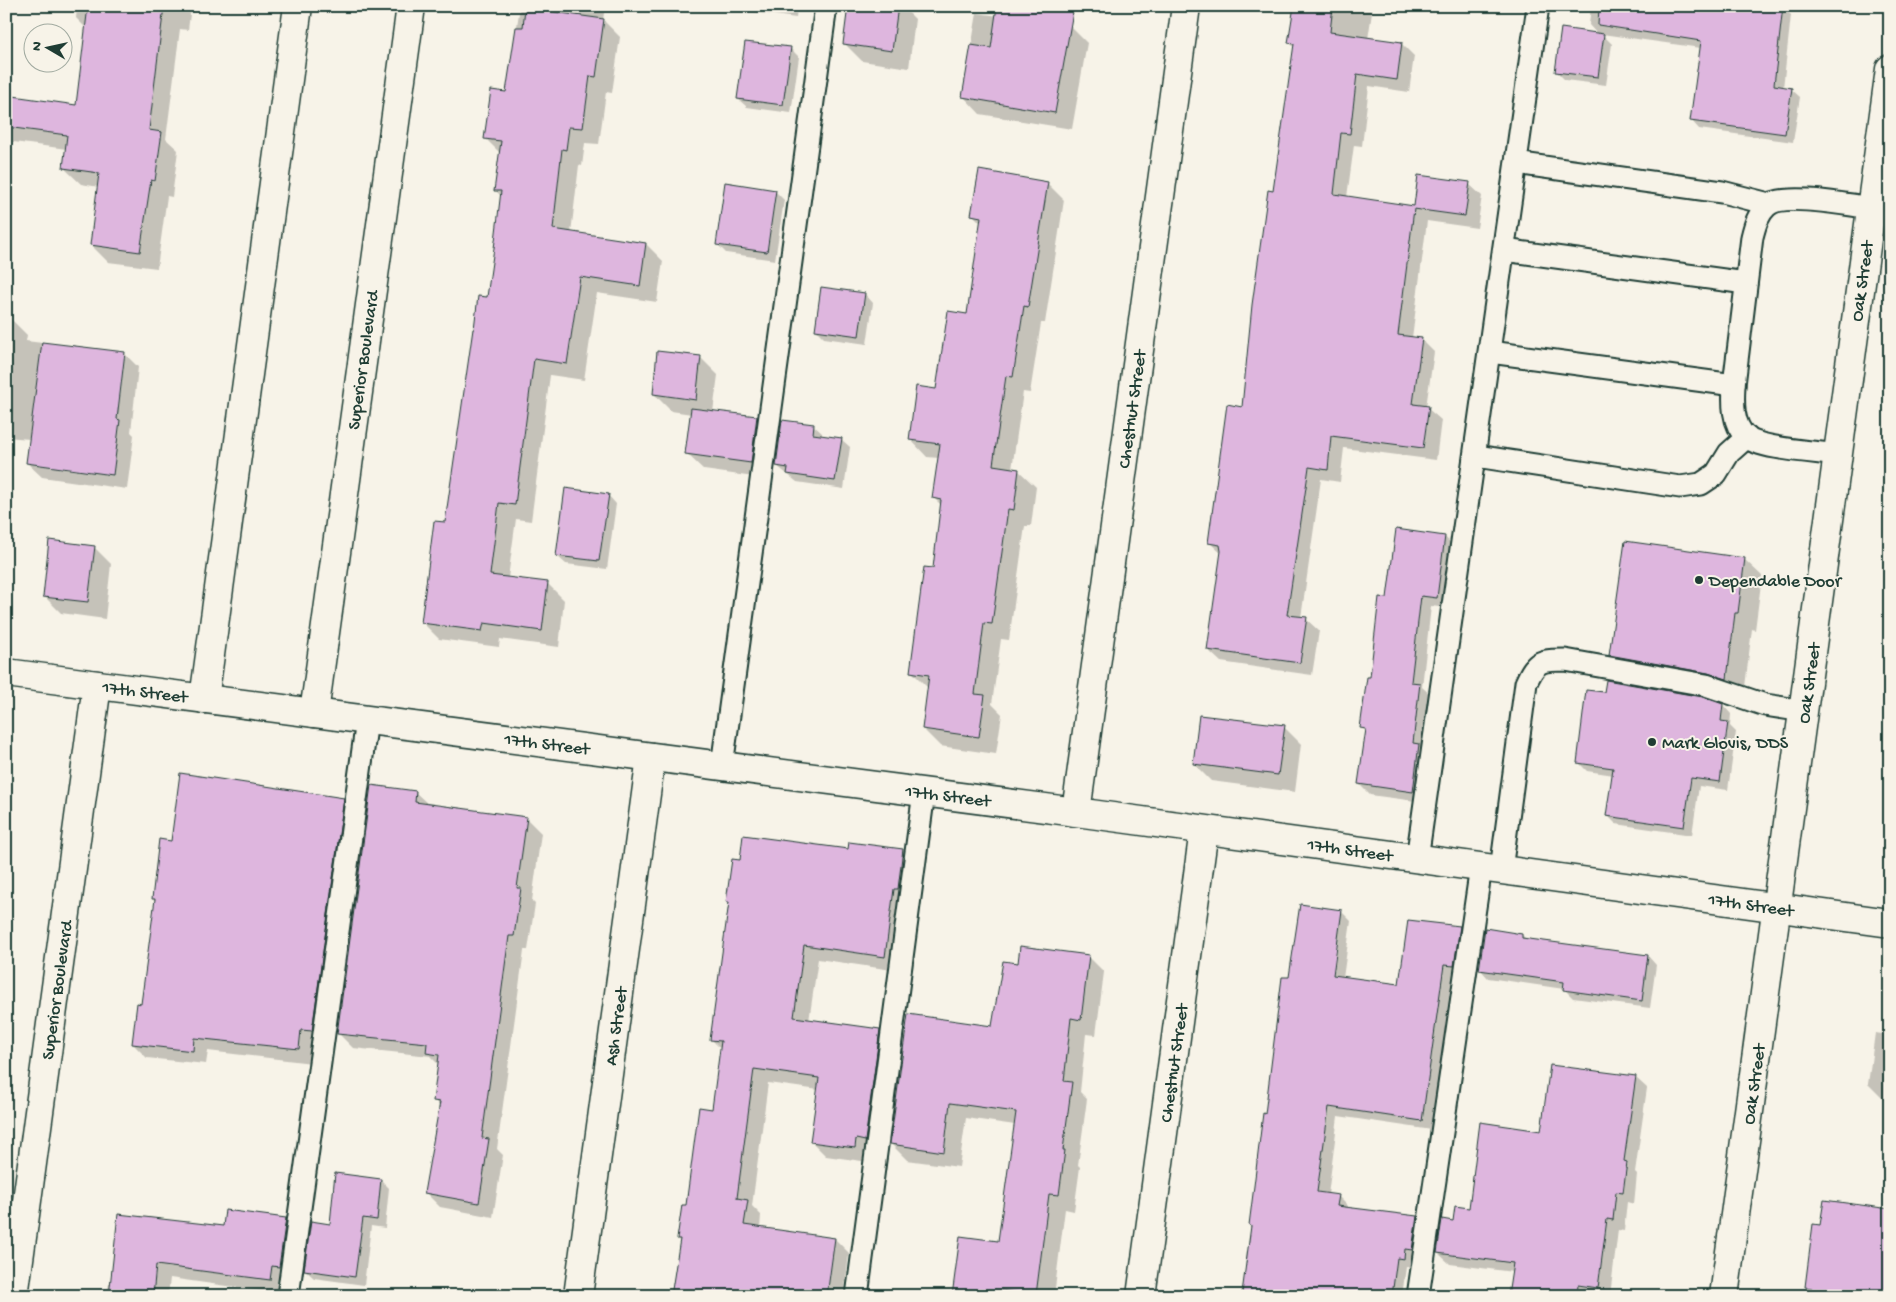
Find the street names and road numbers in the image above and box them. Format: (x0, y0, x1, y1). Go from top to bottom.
street label: Oak Street (1847, 238, 1880, 323)
street label: Superior Boulevard (344, 288, 385, 431)
street label: Chestnut Street (1115, 347, 1152, 470)
street label: Oak Street (1794, 640, 1827, 725)
street label: 17th Street (100, 678, 190, 709)
street label: 17th Street (502, 730, 592, 761)
street label: 17th Street (903, 782, 993, 813)
street label: 17th Street (1305, 835, 1395, 868)
street label: 17th Street (1706, 890, 1796, 923)
street label: Superior Boulevard (38, 918, 79, 1061)
street label: Ash Street (602, 984, 634, 1067)
street label: Chestnut Street (1157, 1001, 1194, 1124)
street label: Oak Street (1739, 1041, 1772, 1126)

